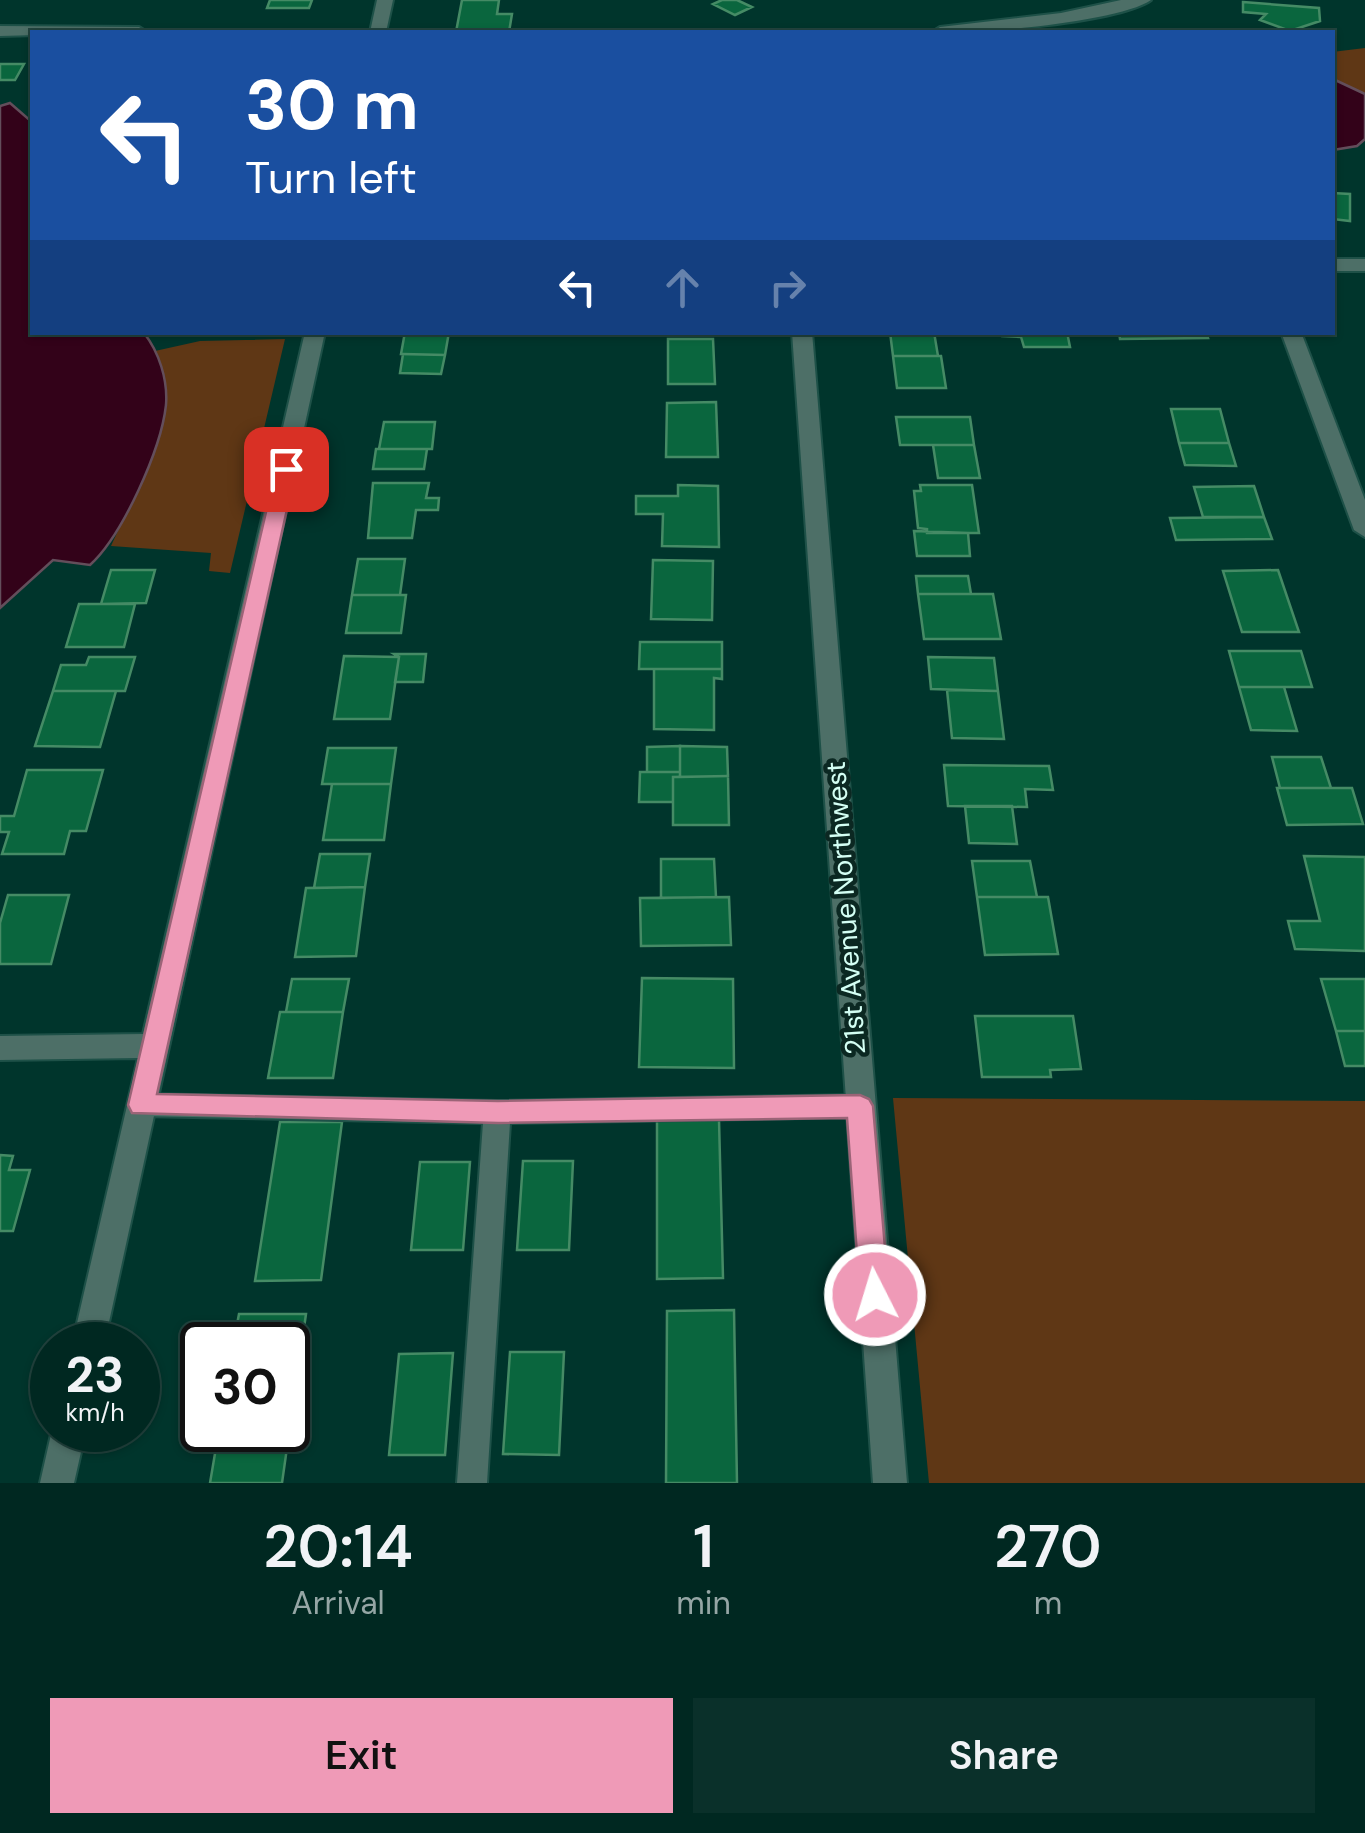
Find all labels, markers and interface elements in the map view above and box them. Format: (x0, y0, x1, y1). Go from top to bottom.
text: 30 m (245, 60, 419, 151)
icon: left (80, 70, 210, 200)
text: Turn left (245, 148, 417, 207)
icon: left (550, 260, 605, 315)
icon: ahead (655, 260, 710, 315)
icon: right (760, 260, 815, 315)
pin (244, 427, 329, 512)
icon: arrive (259, 442, 314, 497)
street label: 21st Avenue Northwest (817, 760, 874, 1056)
position arrow (823, 1243, 927, 1347)
speed limit sign: 30 (180, 1322, 310, 1452)
text: 23 (66, 1342, 125, 1408)
text: km/h (65, 1396, 125, 1429)
text: 20:14 (263, 1507, 413, 1586)
text: 1 (693, 1507, 714, 1586)
text: 270 (994, 1507, 1102, 1586)
text: Arrival (292, 1582, 385, 1624)
text: min (676, 1582, 731, 1624)
text: m (1034, 1582, 1062, 1624)
button: Exit (50, 1698, 673, 1813)
button: Share (693, 1698, 1315, 1813)

